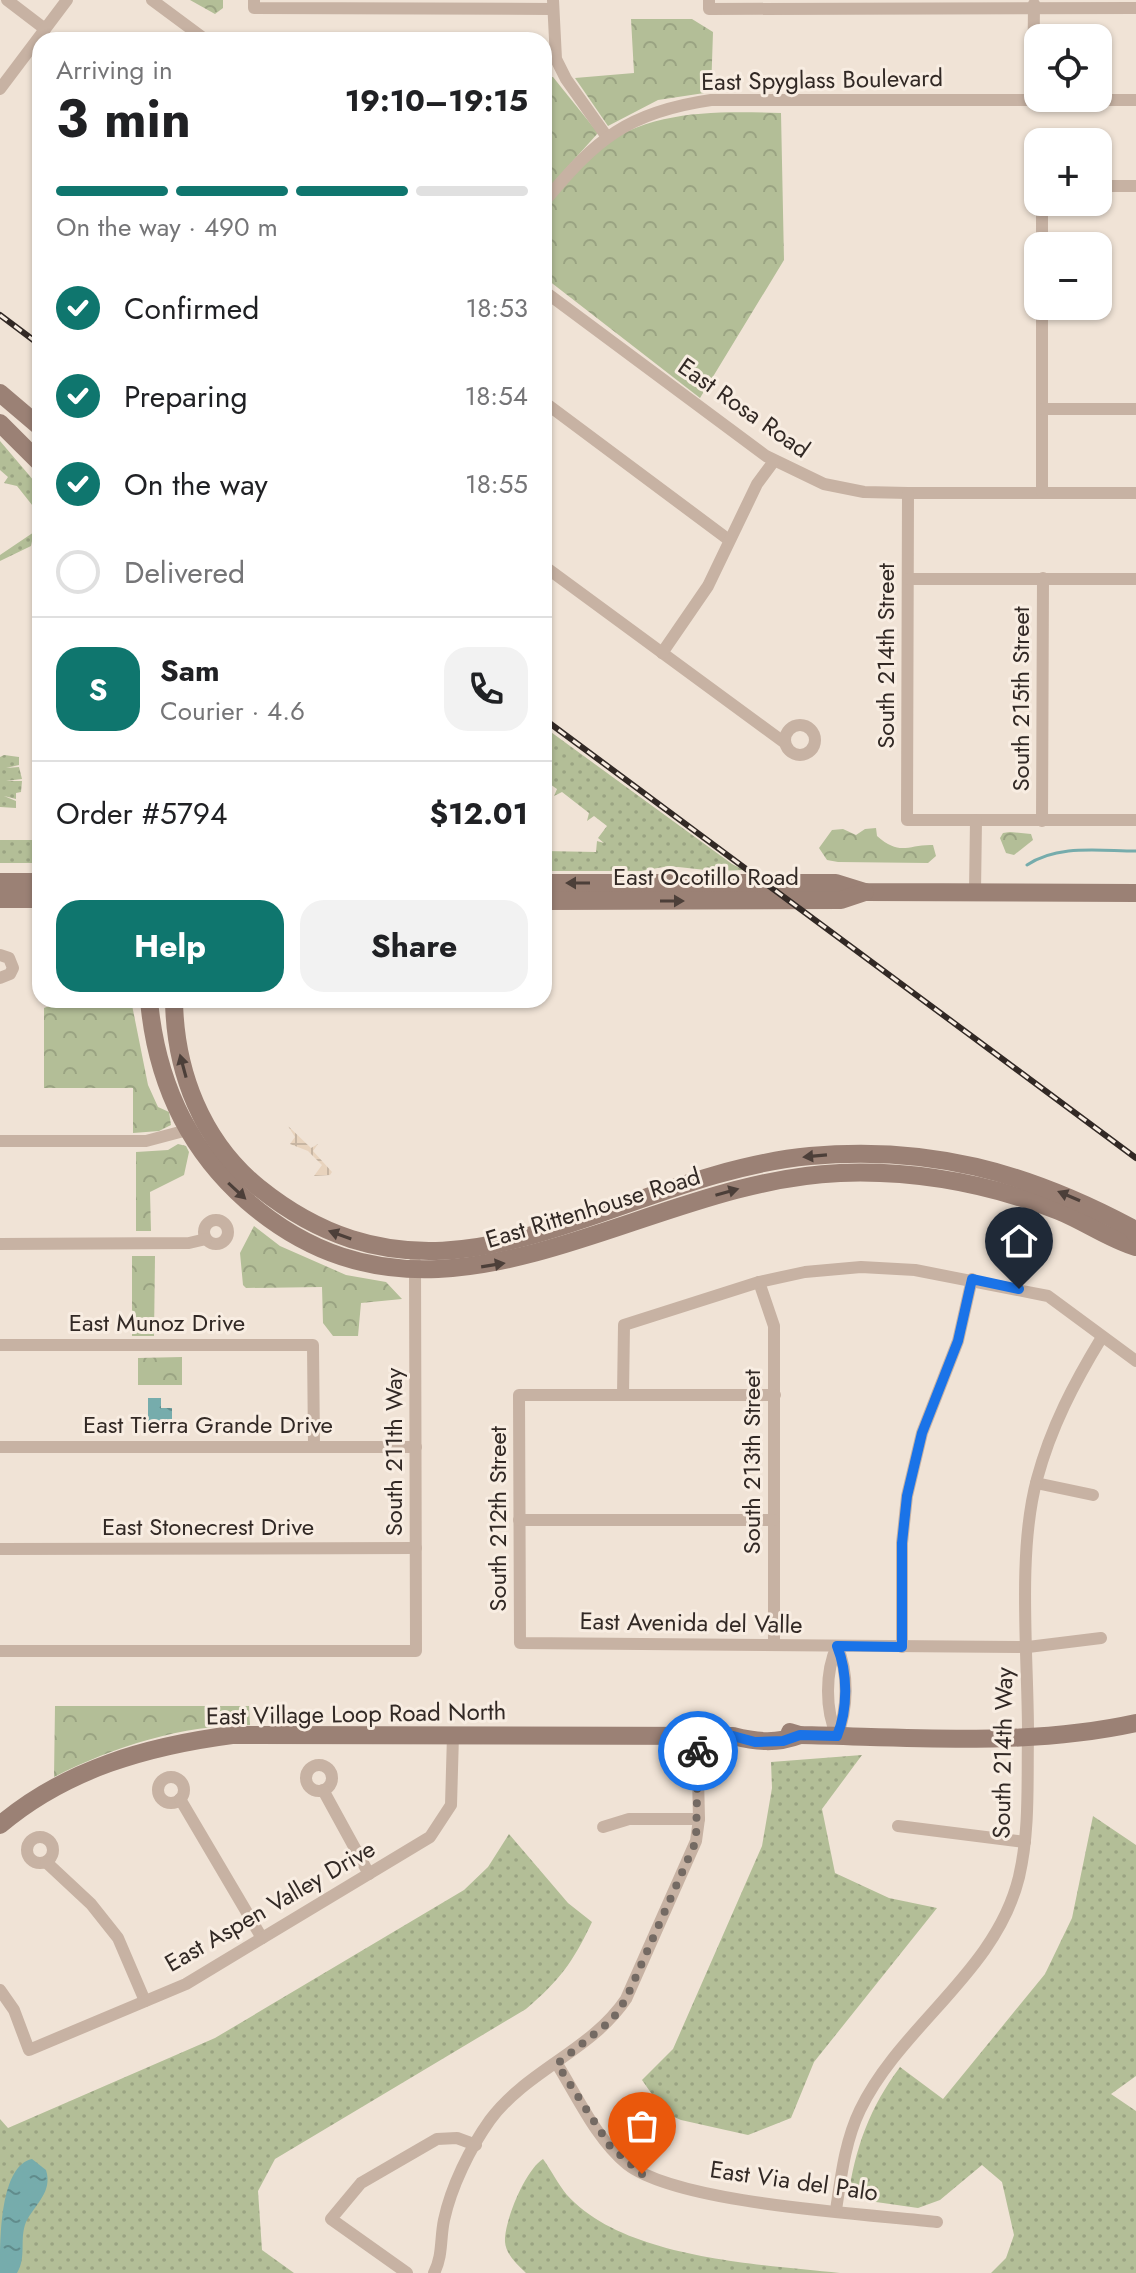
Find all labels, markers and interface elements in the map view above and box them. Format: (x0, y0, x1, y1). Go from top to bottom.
map controls (1024, 24, 1112, 320)
button: locate (1024, 24, 1112, 112)
text: Arriving in (56, 51, 173, 89)
street label: East Spyglass Boulevard (701, 60, 943, 99)
text: 19:10–19:15 (345, 79, 528, 122)
text: 3 min (56, 81, 191, 157)
button: + (1024, 128, 1112, 216)
text: On the way · 490 m (56, 208, 278, 246)
button: − (1024, 232, 1112, 320)
icon: check (56, 286, 100, 330)
text: Confirmed (124, 287, 259, 330)
text: 18:53 (465, 289, 528, 327)
street label: East Rosa Road (671, 349, 817, 466)
icon: check (56, 374, 100, 418)
text: Preparing (124, 375, 248, 418)
text: 18:54 (464, 377, 528, 415)
icon: check (56, 462, 100, 506)
text: On the way (124, 463, 268, 506)
text: 18:55 (465, 465, 528, 503)
text: Delivered (124, 551, 245, 594)
street label: South 214th Street (868, 563, 903, 749)
street label: South 215th Street (1003, 606, 1038, 792)
button: phone (444, 647, 528, 731)
text: Sam (160, 649, 220, 692)
text: S (89, 668, 107, 711)
text: Courier · 4.6 (160, 692, 305, 730)
text: Order #5794 (56, 792, 227, 835)
text: $12.01 (430, 792, 528, 835)
street label: East Ocotillo Road (613, 859, 799, 894)
one-way arrow (565, 877, 590, 889)
one-way arrow (660, 895, 685, 907)
button: Help (56, 900, 284, 992)
button: Share (300, 900, 528, 992)
one-way arrow (176, 1054, 188, 1079)
one-way arrow (802, 1150, 827, 1163)
street label: East Rittenhouse Road (481, 1158, 705, 1257)
one-way arrow (227, 1181, 246, 1199)
one-way arrow (716, 1185, 740, 1198)
one-way arrow (1057, 1189, 1081, 1202)
pin (985, 1207, 1053, 1289)
icon: home (997, 1219, 1041, 1263)
one-way arrow (328, 1228, 352, 1241)
one-way arrow (480, 1258, 505, 1270)
street label: East Munoz Drive (69, 1305, 245, 1340)
street label: South 211th Way (376, 1367, 411, 1536)
street label: South 213th Street (734, 1369, 769, 1554)
street label: East Tierra Grande Drive (83, 1407, 333, 1442)
street label: South 212th Street (480, 1426, 515, 1612)
street label: East Stonecrest Drive (102, 1509, 314, 1544)
street label: East Avenida del Valle (579, 1603, 803, 1642)
street label: South 214th Way (984, 1666, 1022, 1839)
street label: East Village Loop Road North (205, 1693, 506, 1734)
courier (658, 1711, 738, 1791)
icon: bike (676, 1729, 720, 1773)
street label: East Aspen Valley Drive (158, 1831, 382, 1980)
pin (608, 2092, 676, 2174)
icon: bag (620, 2104, 664, 2148)
street label: East Via del Palo (708, 2151, 880, 2210)

